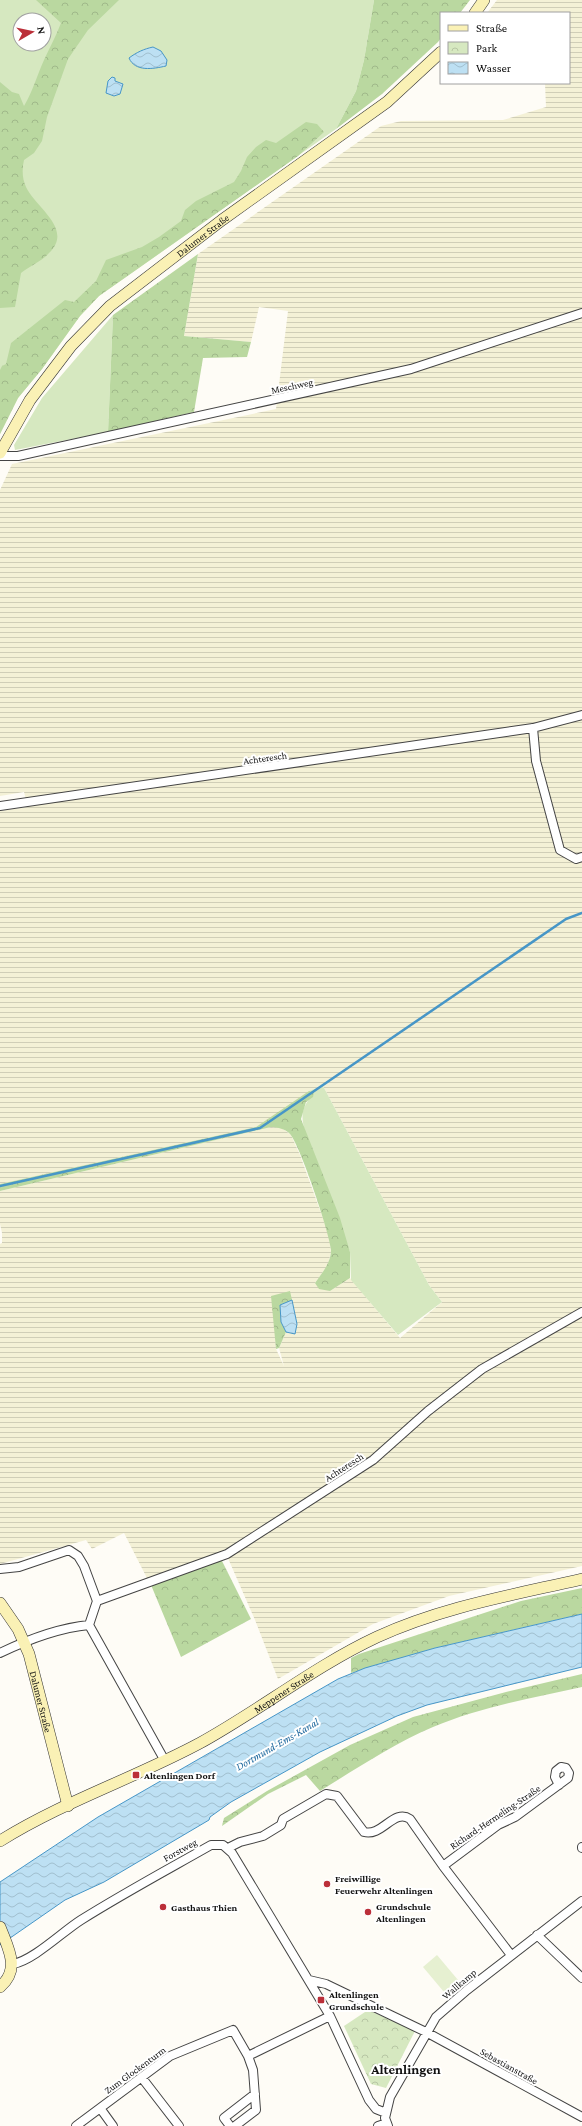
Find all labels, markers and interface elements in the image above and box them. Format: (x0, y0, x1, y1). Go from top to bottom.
north arrow (12, 12, 52, 52)
legend (440, 12, 570, 84)
text: Straße (476, 21, 507, 35)
text: N (35, 26, 48, 36)
text: Park (476, 41, 498, 55)
text: Wasser (476, 61, 512, 75)
street label: Dalumer Straße (174, 211, 231, 259)
street label: Meschweg (270, 376, 314, 396)
street label: Achteresch (242, 749, 288, 767)
street label: Achteresch (323, 1450, 366, 1484)
street label: Meppener Straße (252, 1668, 316, 1715)
street label: Dalumer Straße (28, 1670, 55, 1734)
water label: Dortmund-Ems-Kanal (233, 1715, 321, 1773)
marker: Altenlingen Dorf (131, 1770, 141, 1780)
place label: Altenlingen Dorf (143, 1770, 216, 1781)
street label: Richard-Hermeling-Straße (448, 1782, 543, 1851)
street label: Forstweg (161, 1836, 199, 1864)
place label: Freiwillige Feuerwehr Altenlingen (335, 1873, 433, 1896)
marker: Freiwillige Feuerwehr Altenlingen (322, 1879, 332, 1889)
place label: Grundschule Altenlingen (375, 1901, 431, 1924)
marker: Gasthaus Thien (158, 1902, 168, 1912)
place label: Gasthaus Thien (171, 1902, 238, 1913)
marker: Grundschule Altenlingen (363, 1907, 373, 1917)
street label: Wallkamp (440, 1967, 478, 2001)
place label: Altenlingen Grundschule (328, 1989, 384, 2012)
marker: Altenlingen Grundschule (316, 1995, 326, 2005)
street label: Zum Glockenturm (102, 2044, 168, 2096)
street label: Sebastianstraße (478, 2046, 540, 2087)
district label: Altenlingen (370, 2061, 441, 2077)

